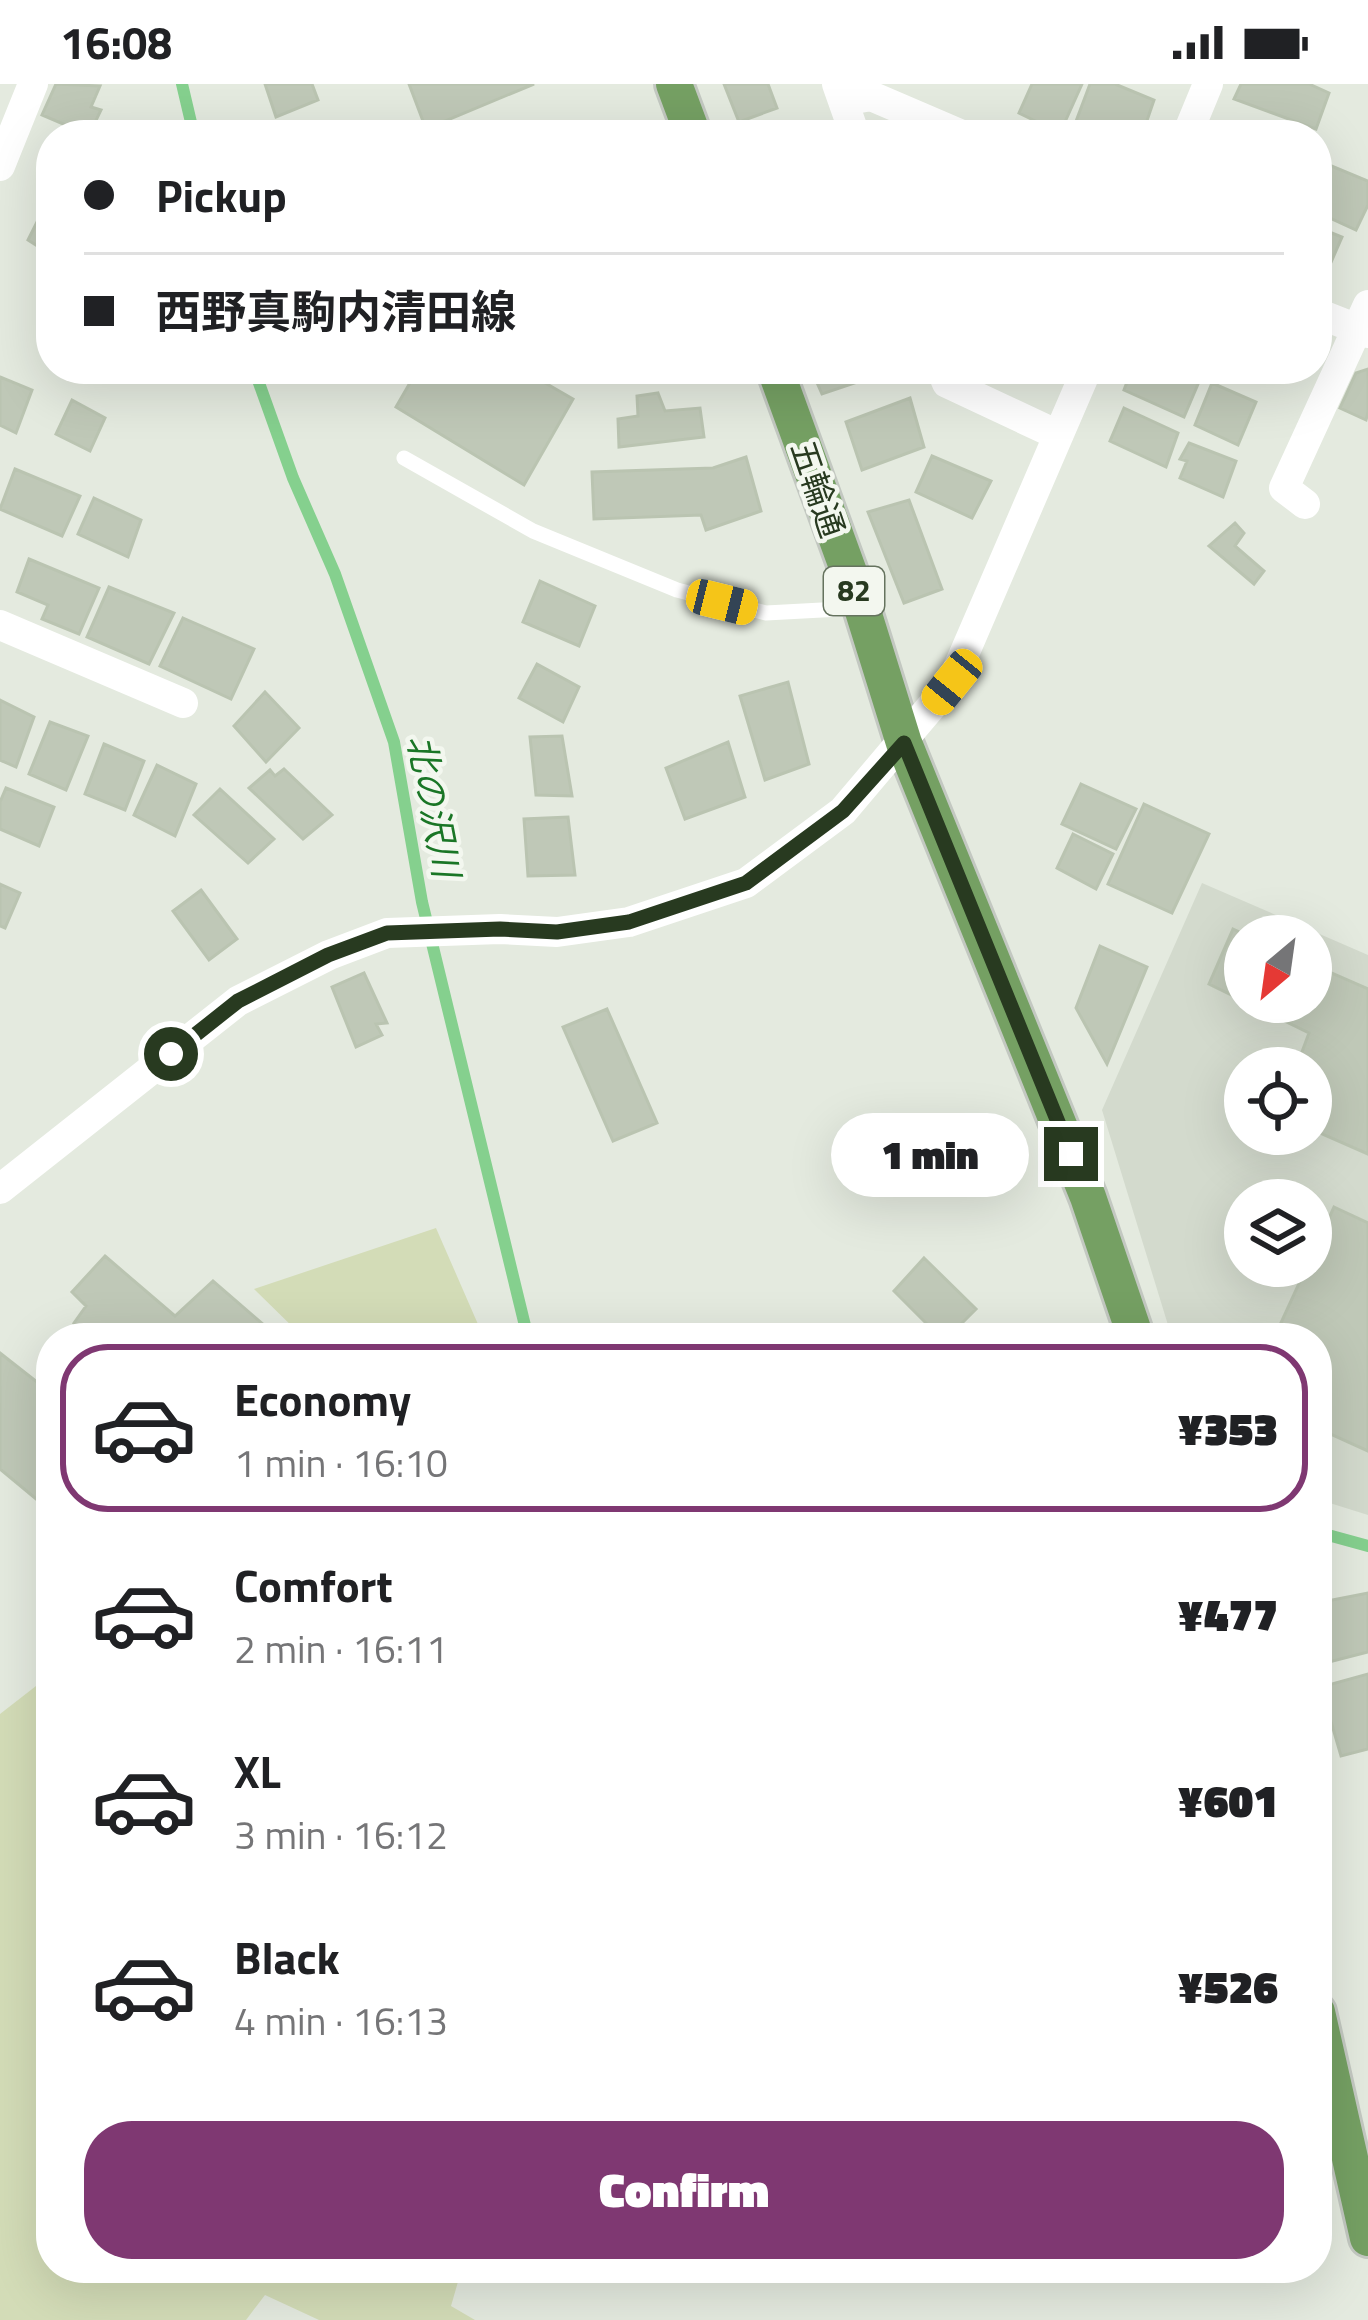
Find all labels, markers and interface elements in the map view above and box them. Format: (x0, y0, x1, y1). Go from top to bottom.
text: 16:08 (60, 8, 172, 76)
text: Pickup (156, 161, 287, 229)
text: 西野真駒内清田線 (156, 277, 516, 345)
street label: 五輪通 (778, 434, 858, 544)
road number: 82 (824, 567, 884, 615)
car (683, 576, 761, 628)
car (915, 643, 989, 721)
water label: 北の沢川 (394, 730, 476, 886)
north arrow (1224, 915, 1332, 1023)
map controls (1224, 915, 1332, 1287)
route start (144, 1027, 198, 1081)
button: locate (1224, 1047, 1332, 1155)
callout: 1 min (831, 1112, 1029, 1196)
text: 1 min (882, 1125, 978, 1184)
route end (1044, 1127, 1098, 1181)
button: layers (1224, 1179, 1332, 1287)
text: Economy (234, 1365, 411, 1433)
icon: car (90, 1374, 198, 1482)
text: ¥353 (1178, 1394, 1278, 1462)
text: 1 min · 16:10 (234, 1433, 448, 1492)
text: Comfort (234, 1551, 393, 1619)
icon: car (90, 1560, 198, 1668)
text: ¥477 (1178, 1580, 1278, 1648)
text: 2 min · 16:11 (234, 1619, 448, 1678)
text: XL (234, 1737, 281, 1805)
icon: car (90, 1746, 198, 1854)
text: ¥601 (1178, 1766, 1278, 1834)
text: 3 min · 16:12 (234, 1805, 448, 1864)
text: Black (234, 1923, 340, 1991)
icon: car (90, 1932, 198, 2040)
text: ¥526 (1178, 1952, 1278, 2020)
text: 4 min · 16:13 (234, 1991, 448, 2050)
button: Confirm (84, 2121, 1284, 2259)

